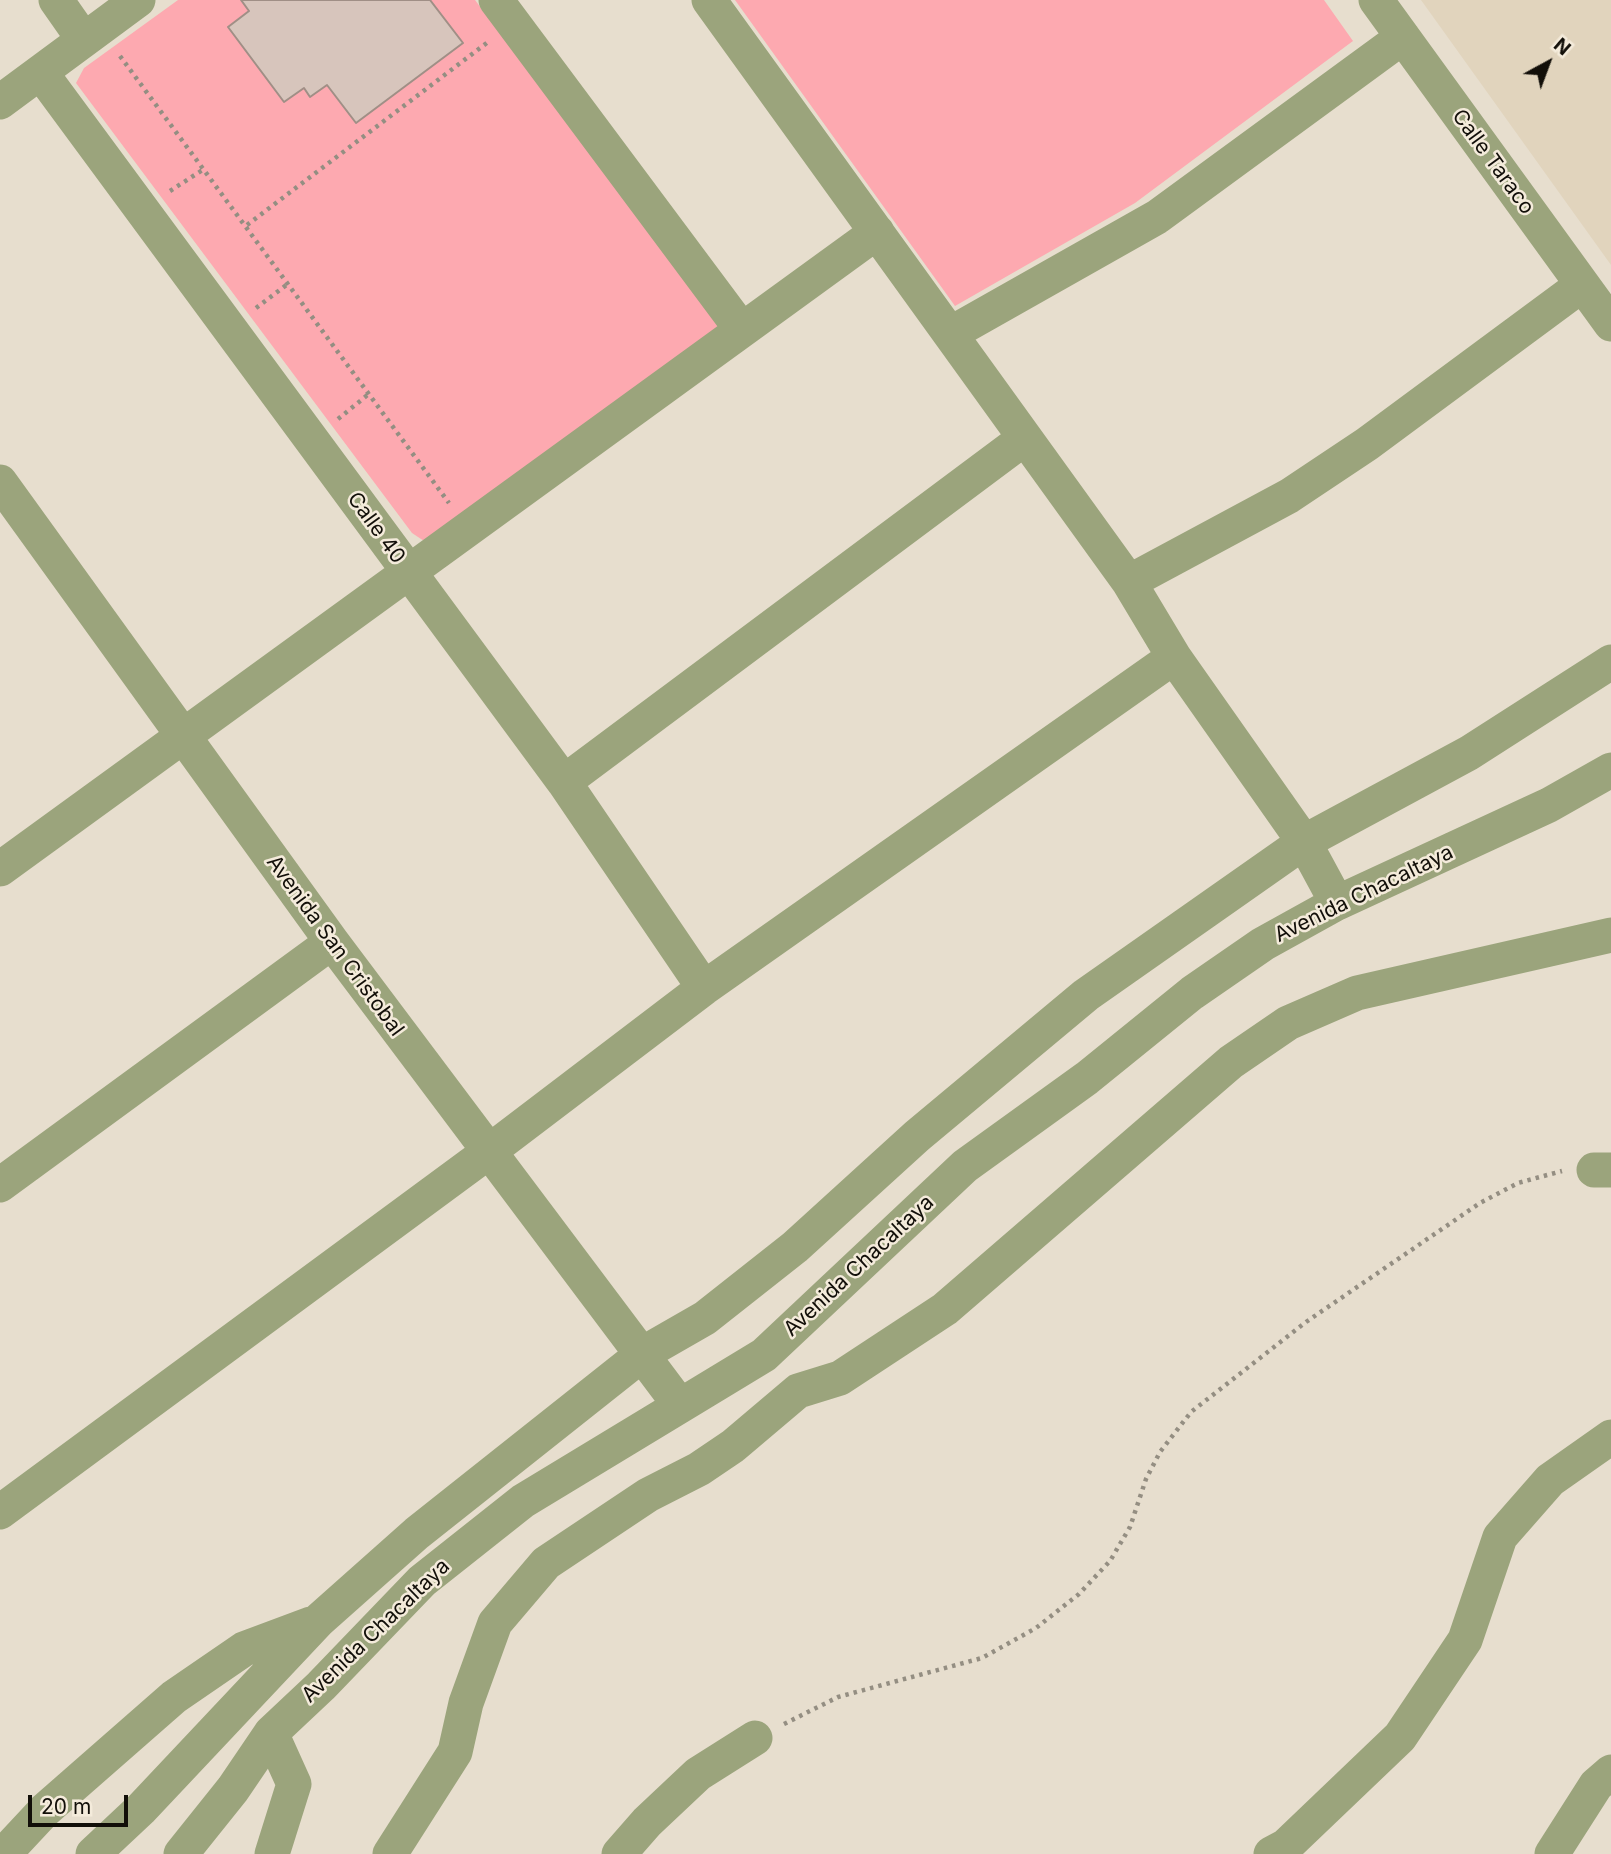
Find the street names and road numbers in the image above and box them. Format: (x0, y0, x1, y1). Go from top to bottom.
street label: Calle Taraco (1446, 105, 1540, 219)
street label: Calle 40 (342, 487, 410, 569)
street label: Avenida Chacaltaya (1271, 840, 1457, 948)
street label: Avenida San Cristobal (261, 851, 409, 1041)
street label: Avenida Chacaltaya (779, 1190, 939, 1342)
street label: Avenida Chacaltaya (297, 1554, 455, 1708)

